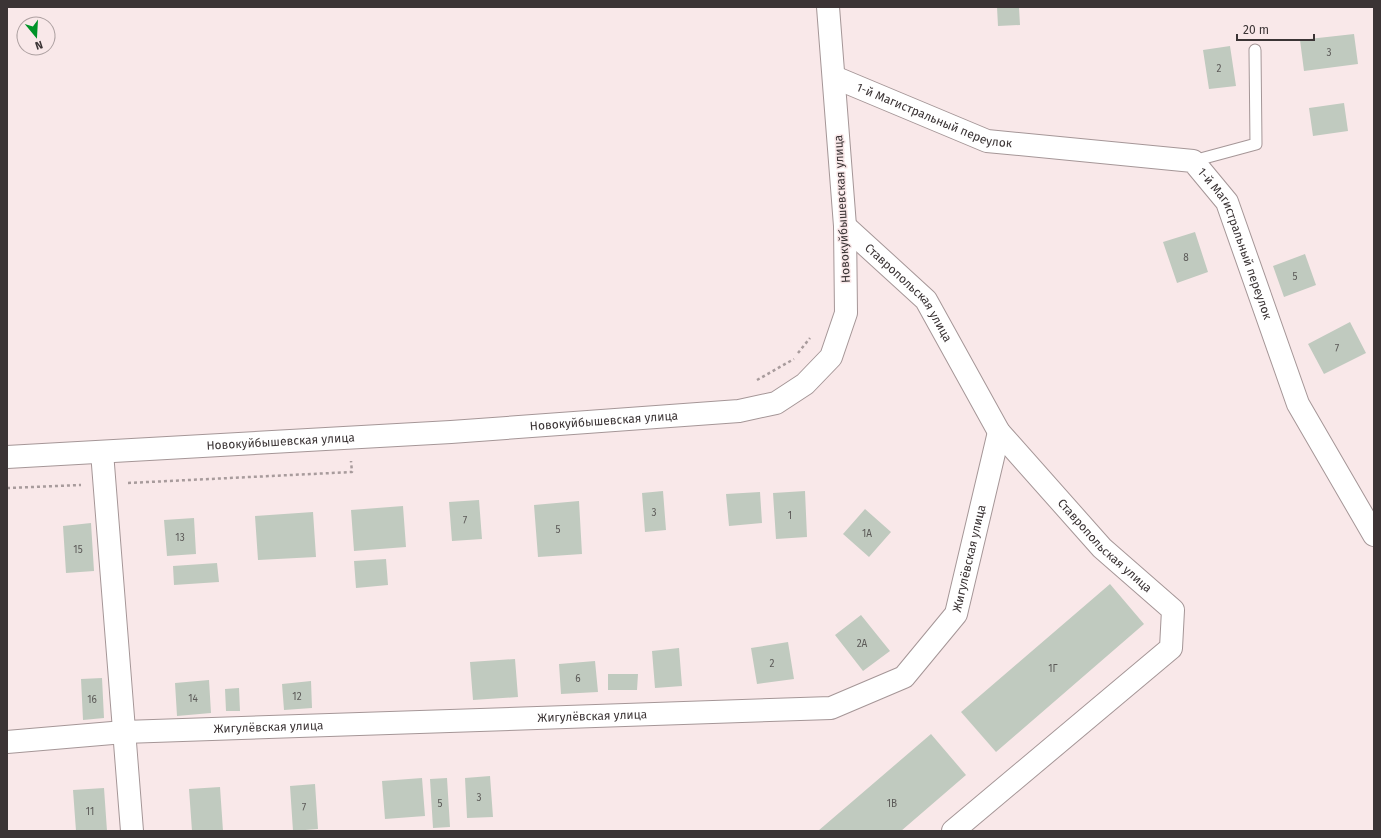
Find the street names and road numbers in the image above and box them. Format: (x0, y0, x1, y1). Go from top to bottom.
street label: 1-й Магистральный переулок (854, 80, 1014, 150)
street label: Новокуйбышевская улица (831, 135, 853, 283)
street label: 1-й Магистральный переулок (1195, 165, 1275, 322)
street label: Ставропольская улица (862, 241, 955, 344)
street label: Новокуйбышевская улица (529, 408, 678, 433)
street label: Новокуйбышевская улица (206, 430, 355, 453)
street label: Ставропольская улица (1055, 496, 1155, 595)
street label: Жигулёвская улица (950, 503, 989, 613)
street label: Жигулёвская улица (537, 707, 647, 725)
street label: Жигулёвская улица (213, 718, 324, 736)

